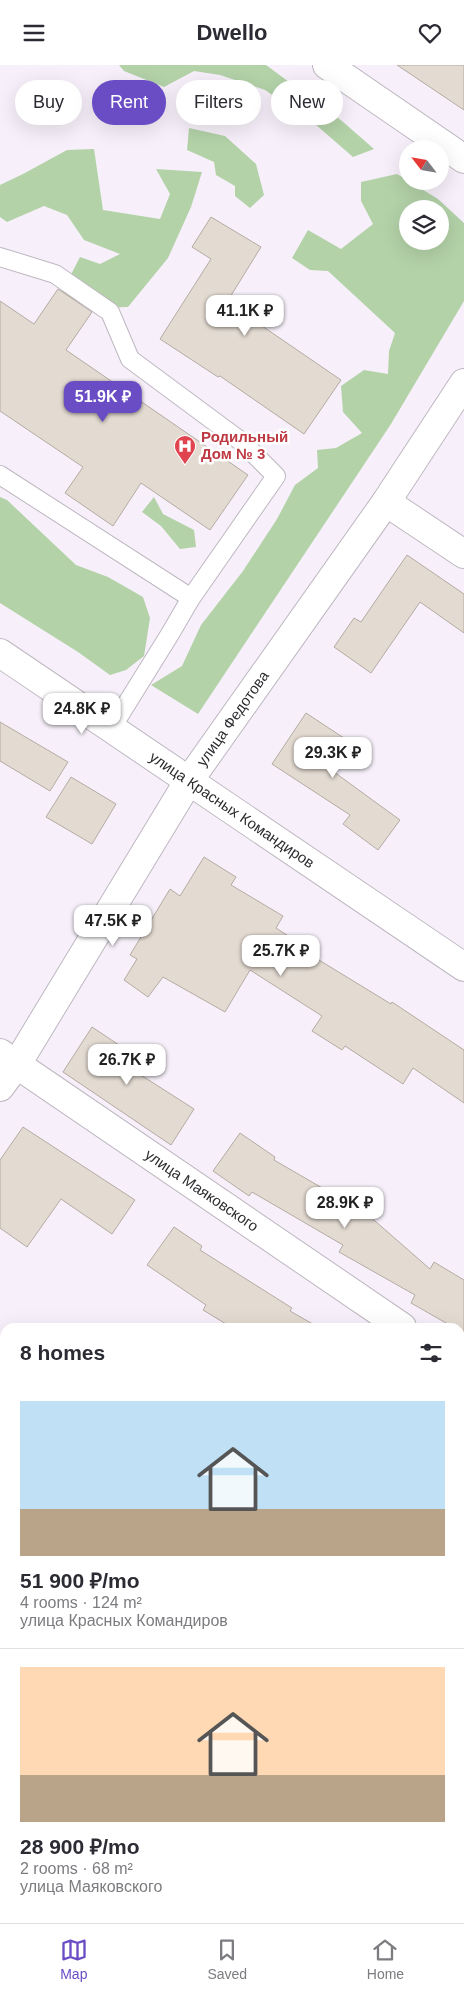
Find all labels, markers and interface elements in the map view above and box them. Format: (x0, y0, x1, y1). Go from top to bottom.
icon: menu (20, 19, 48, 47)
icon: heart (416, 19, 444, 47)
text: Dwello (197, 20, 267, 45)
chip: Buy (15, 80, 82, 125)
chip: Rent (92, 80, 166, 125)
chip: Filters (176, 80, 261, 125)
chip: New (271, 80, 343, 125)
north arrow (399, 140, 449, 190)
map controls (399, 140, 449, 250)
button: layers (399, 200, 449, 250)
pin: 41.1K ₽ (199, 295, 291, 337)
text: 41.1K ₽ (217, 302, 273, 319)
pin: 51.9K ₽ (57, 381, 149, 423)
text: 51.9K ₽ (75, 388, 131, 405)
place label: Родильный Дом № 3 (201, 428, 288, 462)
hospital icon: Родильный Дом № 3 (173, 434, 197, 465)
street label: улица Федотова (193, 667, 272, 769)
pin: 24.8K ₽ (36, 693, 128, 735)
text: 24.8K ₽ (54, 700, 110, 717)
pin: 29.3K ₽ (287, 737, 379, 779)
text: 29.3K ₽ (305, 744, 361, 761)
street label: улица Красных Командиров (147, 748, 318, 871)
pin: 47.5K ₽ (67, 905, 159, 947)
text: 47.5K ₽ (85, 912, 141, 929)
pin: 25.7K ₽ (235, 935, 327, 977)
text: 25.7K ₽ (253, 942, 309, 959)
pin: 26.7K ₽ (81, 1043, 173, 1086)
text: 26.7K ₽ (99, 1051, 155, 1068)
street label: улица Маяковского (142, 1145, 262, 1235)
pin: 28.9K ₽ (299, 1187, 391, 1229)
text: 28.9K ₽ (317, 1194, 373, 1211)
icon: filters (417, 1339, 445, 1367)
text: 8 homes (20, 1341, 105, 1364)
icon: home (188, 1434, 278, 1524)
text: 51 900 ₽/mo (20, 1569, 140, 1592)
text: 4 rooms · 124 m² (20, 1594, 142, 1611)
text: улица Красных Командиров (20, 1612, 228, 1629)
icon: home (188, 1699, 278, 1789)
text: 28 900 ₽/mo (20, 1835, 140, 1858)
text: 2 rooms · 68 m² (20, 1860, 133, 1877)
text: улица Маяковского (20, 1878, 162, 1895)
tab: Map (60, 1936, 88, 1982)
tab: Saved (207, 1936, 247, 1982)
tab: Home (367, 1936, 404, 1982)

